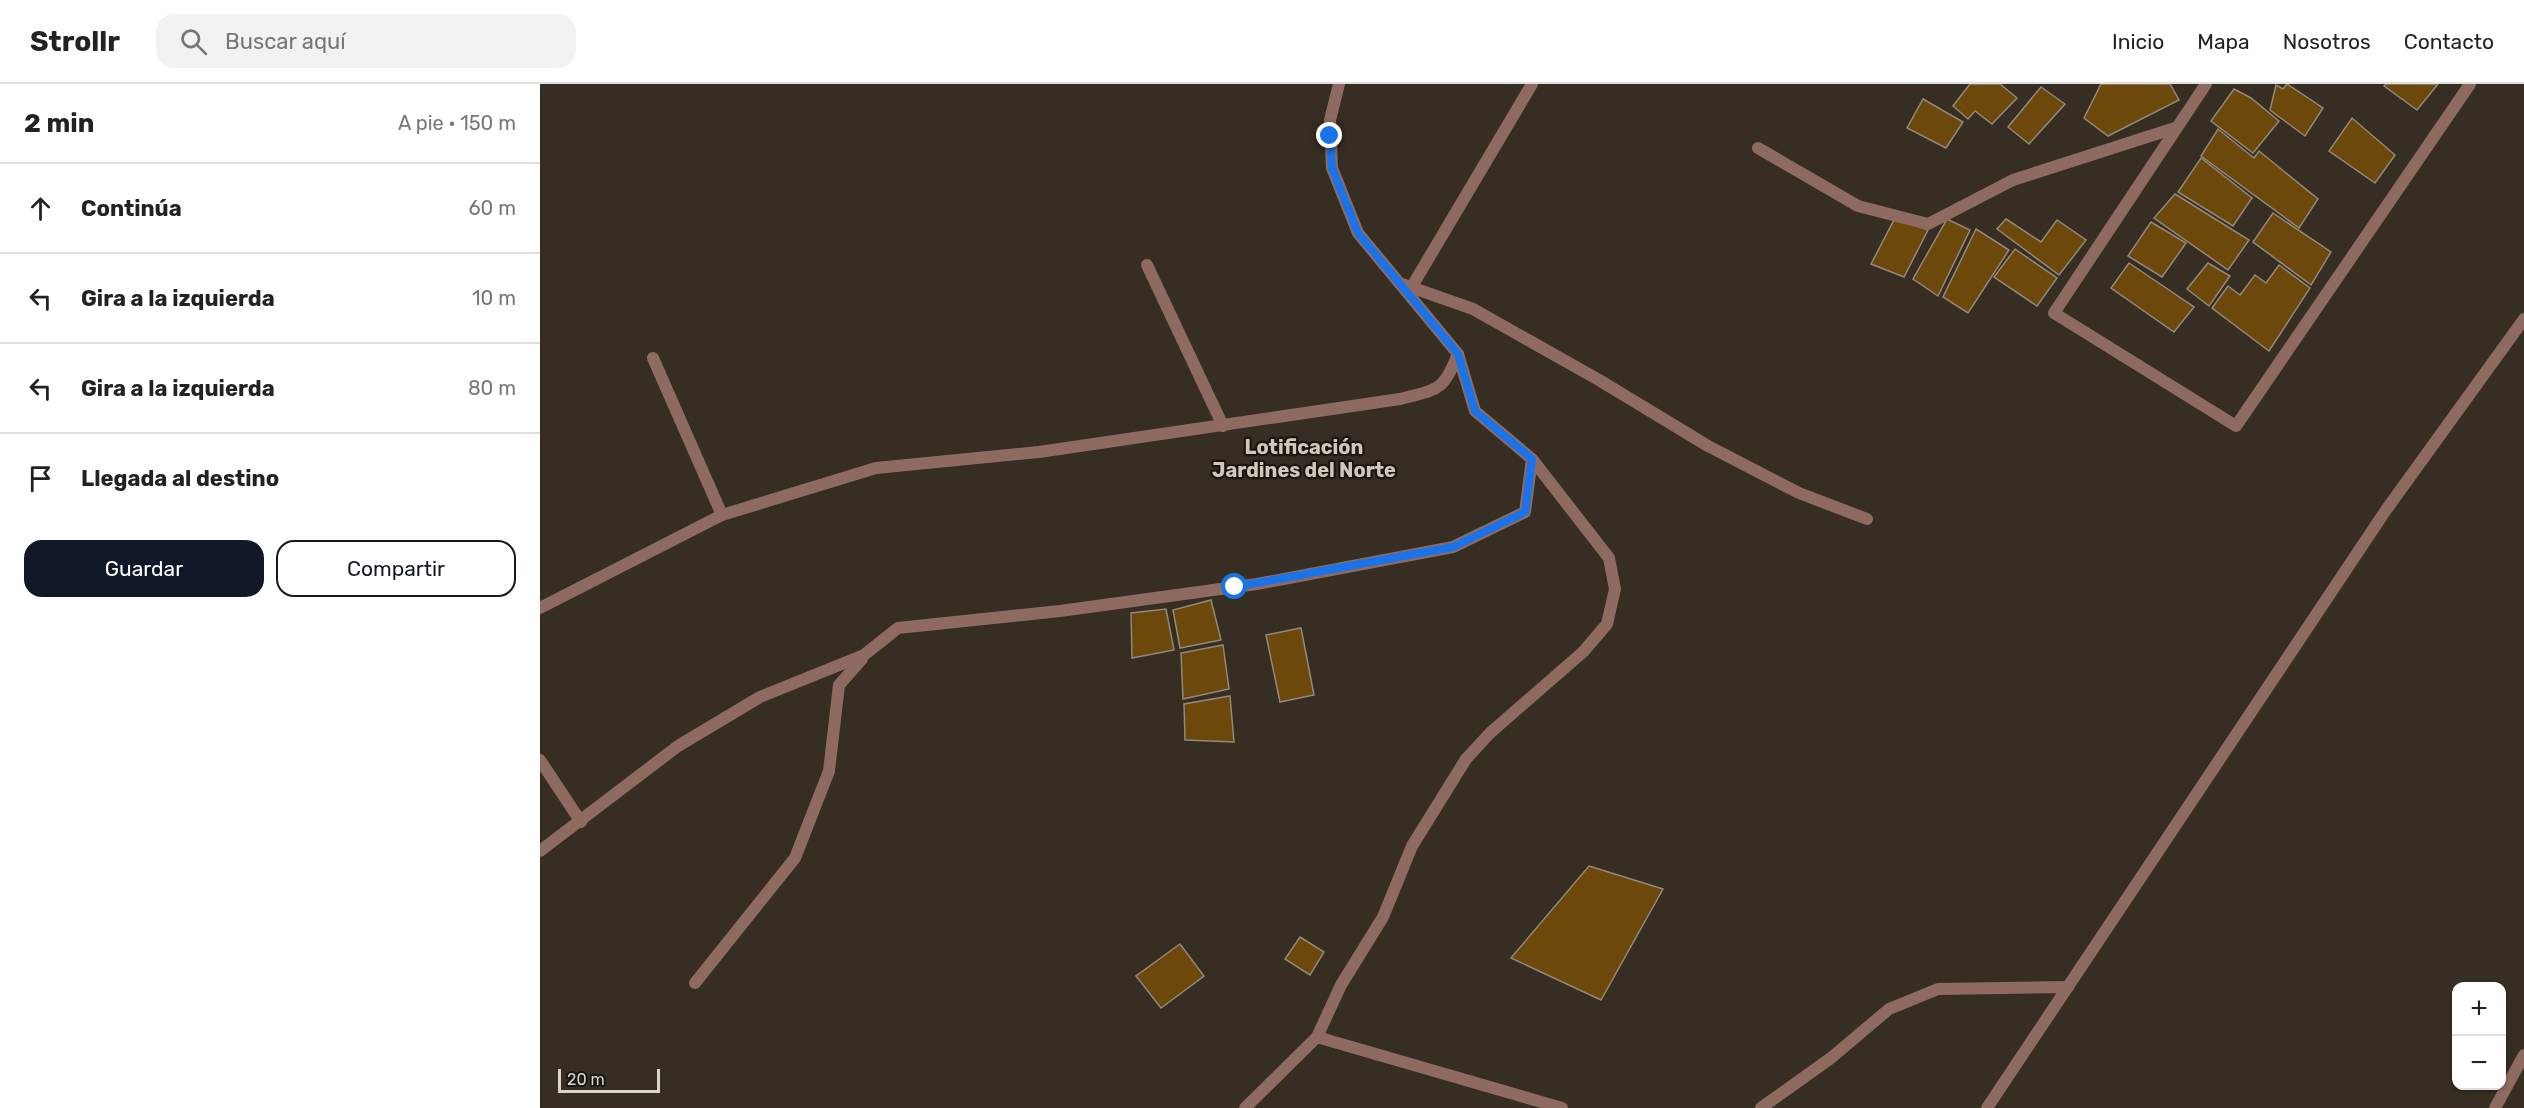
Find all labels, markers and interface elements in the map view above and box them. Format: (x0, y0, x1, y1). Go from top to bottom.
search box (156, 14, 576, 68)
text: Strollr (30, 25, 120, 58)
icon: search (177, 25, 210, 58)
text: Buscar aquí (225, 28, 346, 55)
text: Inicio (2112, 29, 2164, 54)
text: Mapa (2197, 29, 2250, 54)
text: Nosotros (2283, 29, 2371, 54)
text: Contacto (2404, 29, 2494, 54)
text: 2 min (24, 108, 94, 139)
text: A pie · 150 m (398, 111, 516, 135)
route end (1316, 122, 1342, 148)
icon: ahead (24, 192, 57, 225)
text: Continúa (81, 195, 182, 222)
text: 60 m (469, 196, 516, 220)
icon: left (24, 282, 57, 315)
text: Gira a la izquierda (81, 285, 275, 312)
text: 10 m (472, 286, 516, 310)
icon: left (24, 372, 57, 405)
text: Gira a la izquierda (81, 375, 275, 402)
text: 80 m (468, 376, 516, 400)
district label: Lotificación Jardines del Norte (1212, 435, 1396, 482)
icon: arrive (24, 462, 57, 495)
text: Llegada al destino (81, 465, 279, 492)
button: Guardar (24, 540, 264, 597)
button: Compartir (276, 540, 516, 597)
route start (1221, 573, 1247, 599)
map controls (2452, 982, 2506, 1090)
button: + (2452, 982, 2506, 1036)
button: − (2452, 1036, 2506, 1090)
scale bar (558, 1066, 660, 1094)
text: 20 m (567, 1070, 605, 1089)

